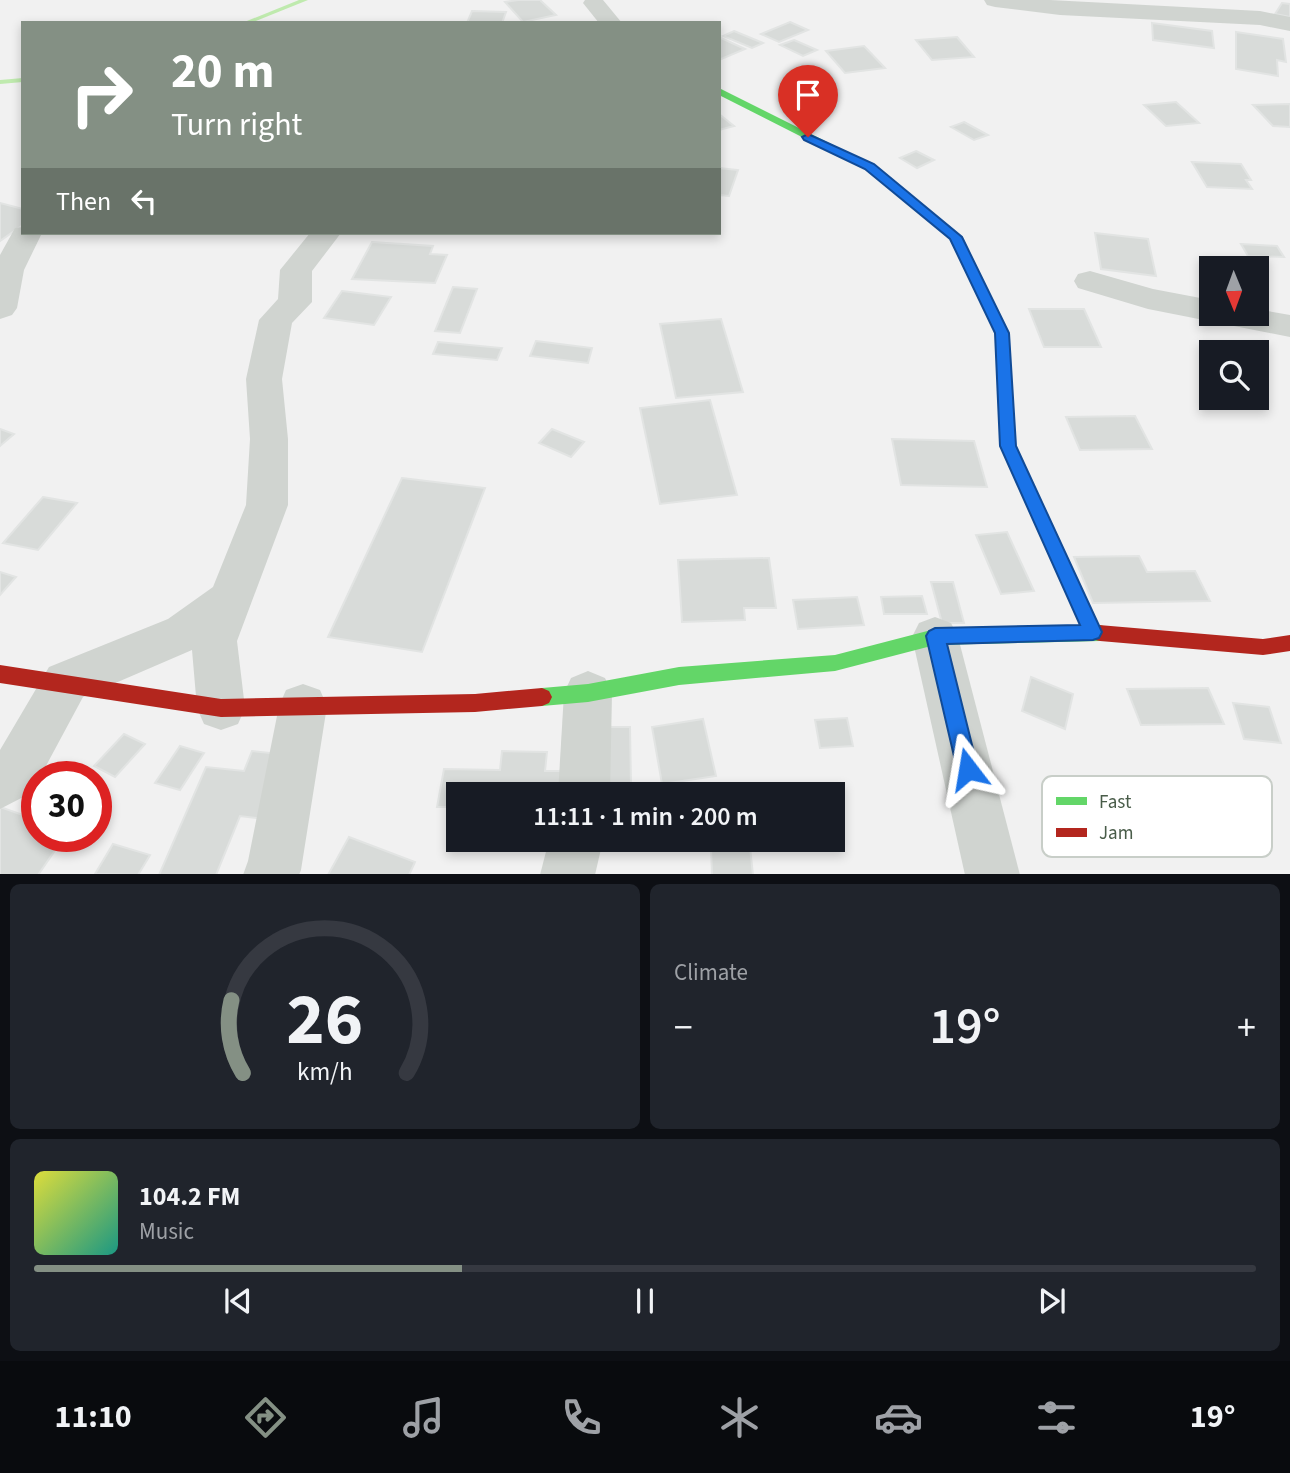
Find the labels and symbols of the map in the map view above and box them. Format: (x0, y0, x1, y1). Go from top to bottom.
pin (778, 65, 838, 137)
north arrow (1199, 256, 1269, 326)
position arrow (931, 732, 1005, 806)
speed limit sign: 30 (21, 761, 112, 852)
legend (1042, 776, 1272, 857)
text: Fast (1099, 789, 1132, 816)
text: Jam (1099, 820, 1133, 847)

